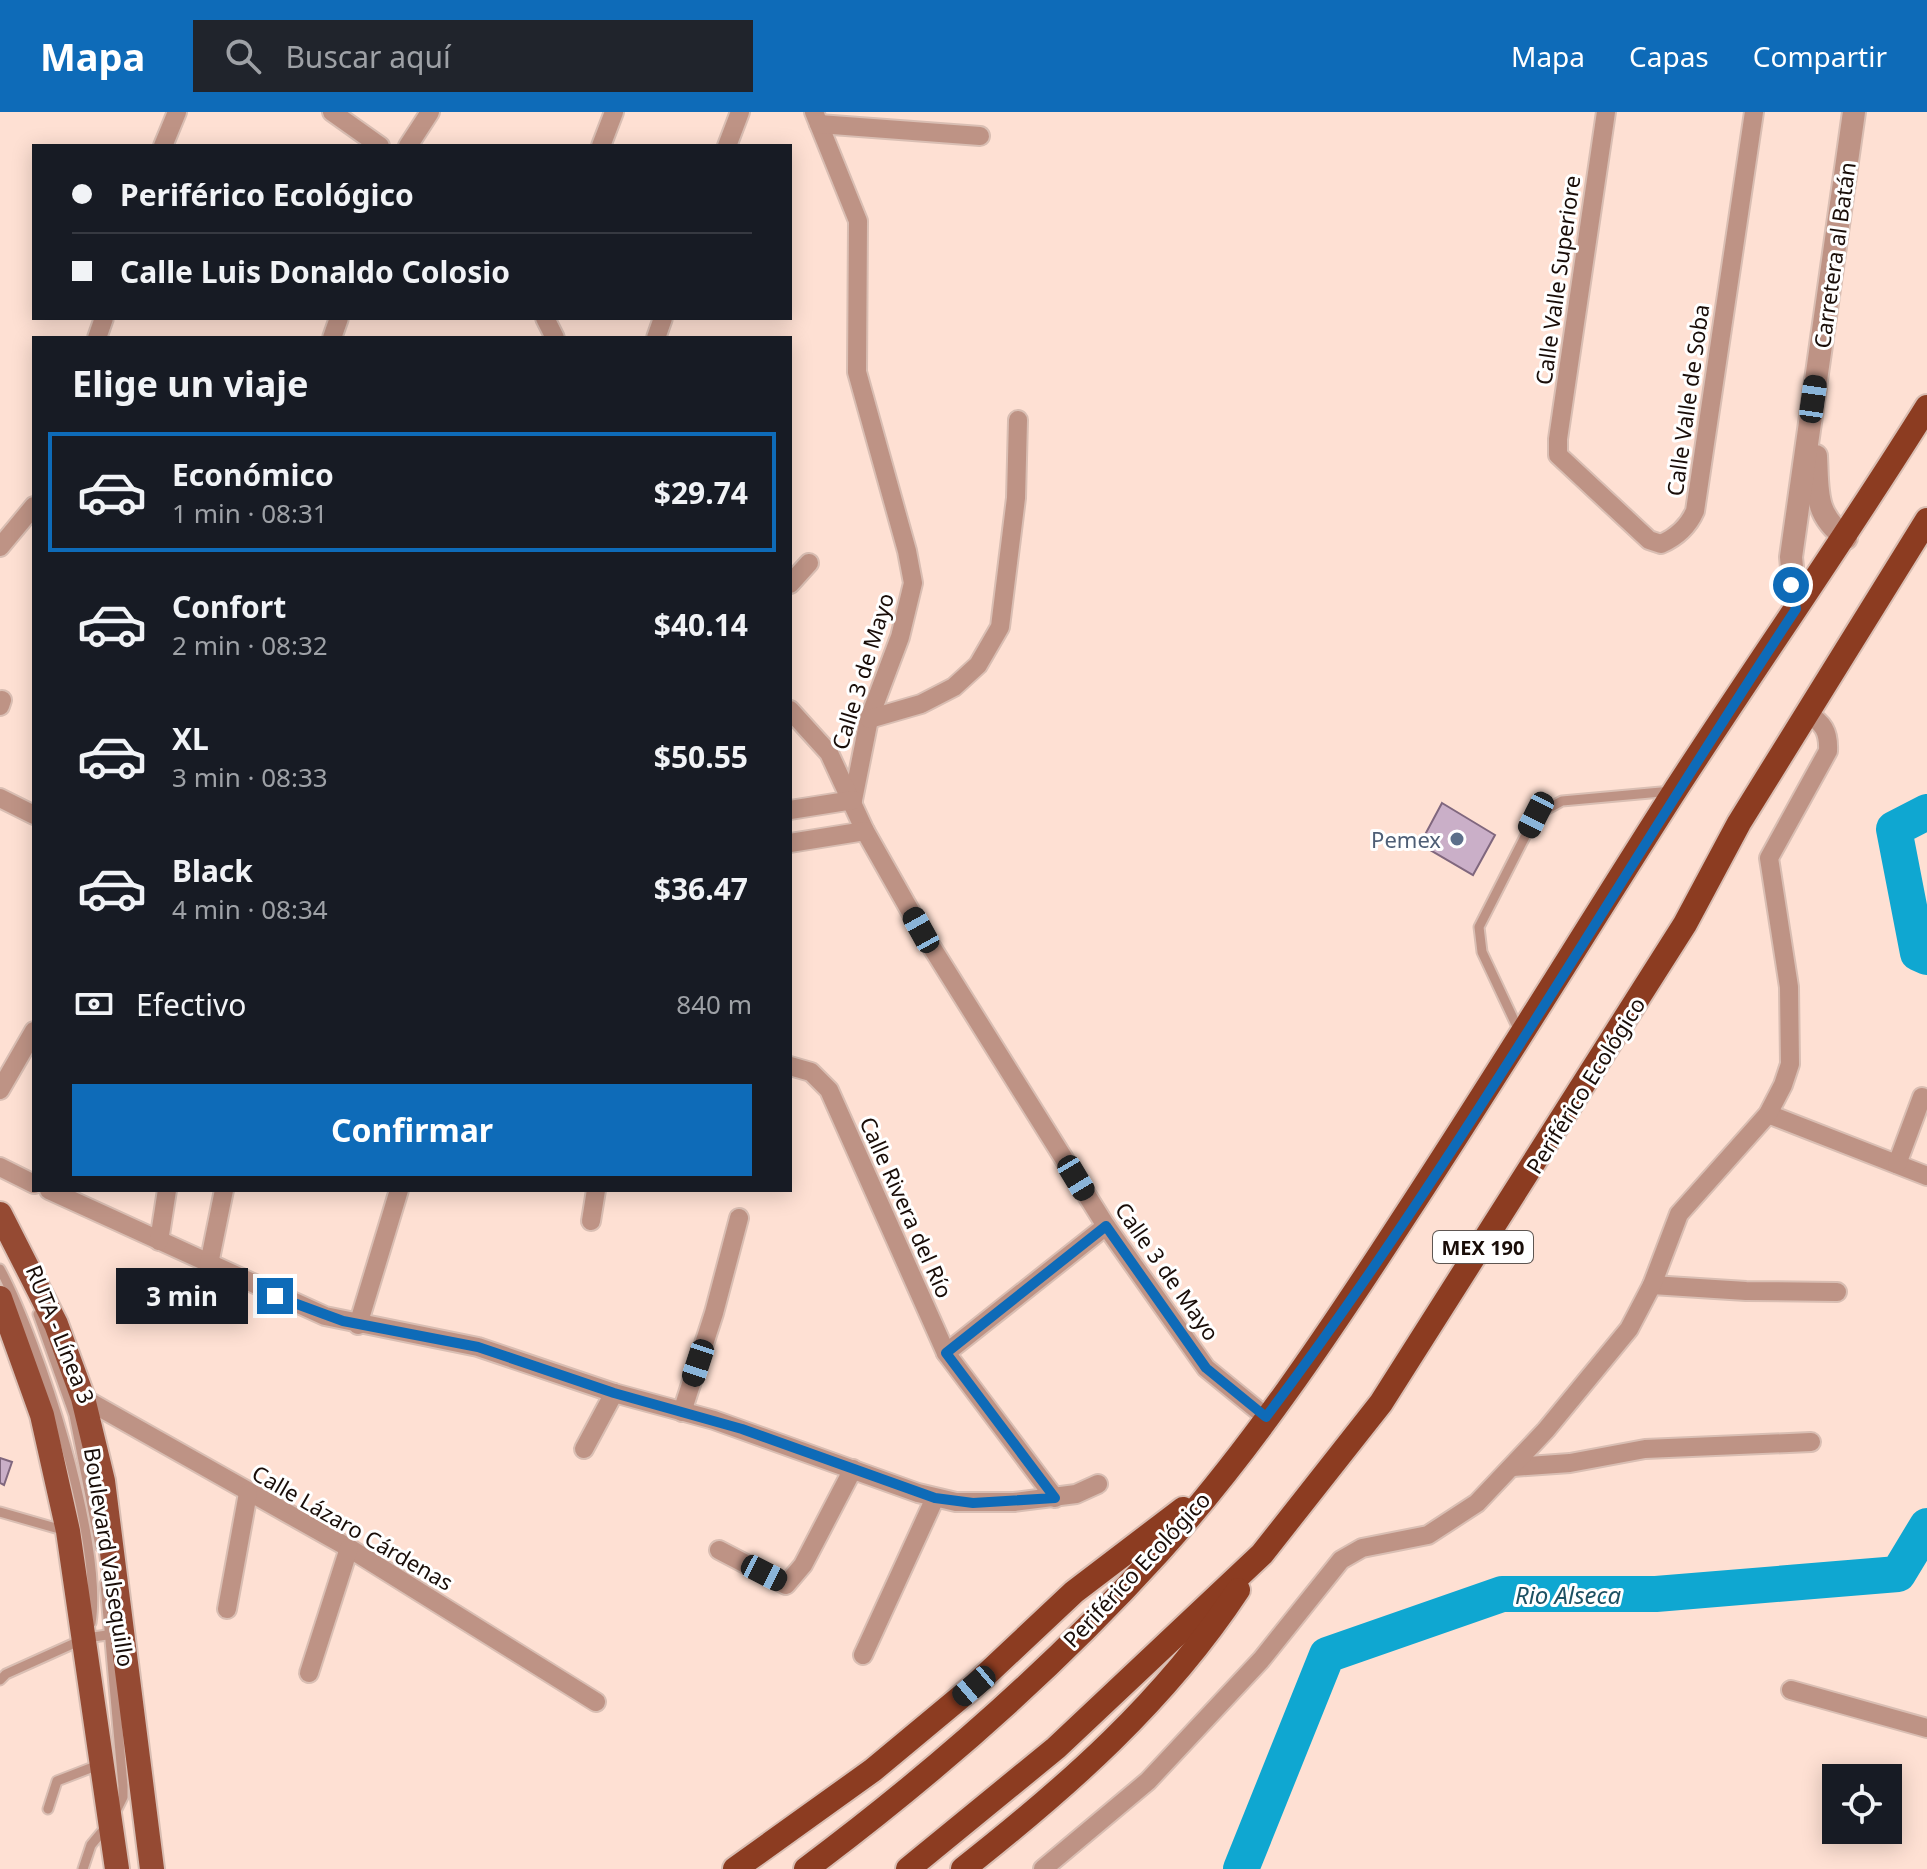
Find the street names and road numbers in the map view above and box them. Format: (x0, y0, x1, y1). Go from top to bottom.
street label: Carretera al Batán (1806, 160, 1862, 350)
street label: Calle Valle Superiore (1527, 173, 1587, 387)
street label: Calle Valle de Soba (1659, 302, 1715, 498)
street label: Calle 3 de Mayo (824, 589, 900, 753)
street label: Periférico Ecológico (1518, 991, 1652, 1179)
street label: Calle Rivera del Río (854, 1112, 960, 1302)
street label: Calle 3 de Mayo (1109, 1196, 1227, 1346)
road number: MEX 190 (1433, 1231, 1533, 1263)
street label: RUTA - Línea 3 (20, 1260, 102, 1408)
street label: Boulevard Valsequillo (78, 1445, 142, 1669)
street label: Calle Lázaro Cárdenas (247, 1457, 459, 1597)
street label: Periférico Ecológico (1056, 1485, 1216, 1653)

